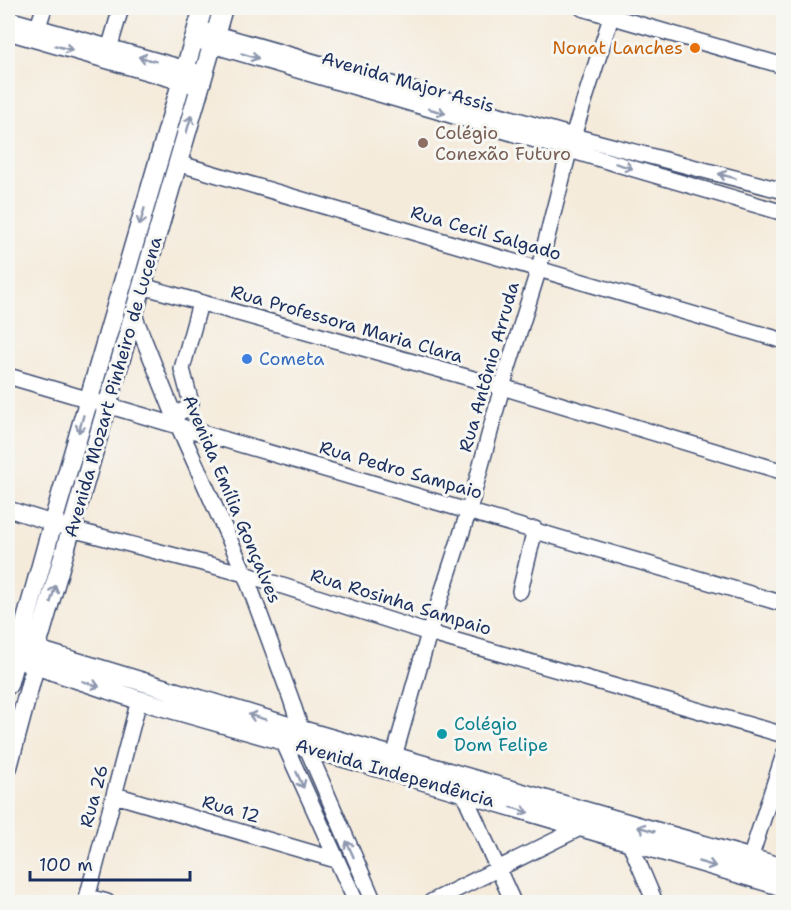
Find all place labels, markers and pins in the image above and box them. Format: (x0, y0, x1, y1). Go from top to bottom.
place label: Nonat Lanches (552, 36, 683, 60)
marker: Nonat Lanches (688, 41, 702, 55)
place label: Colégio Conexão Futuro (435, 121, 571, 166)
marker: Colégio Conexão Futuro (416, 136, 430, 150)
place label: Cometa (259, 347, 324, 371)
marker: Cometa (240, 352, 254, 366)
place label: Colégio Dom Felipe (454, 712, 548, 757)
marker: Colégio Dom Felipe (435, 727, 449, 741)

